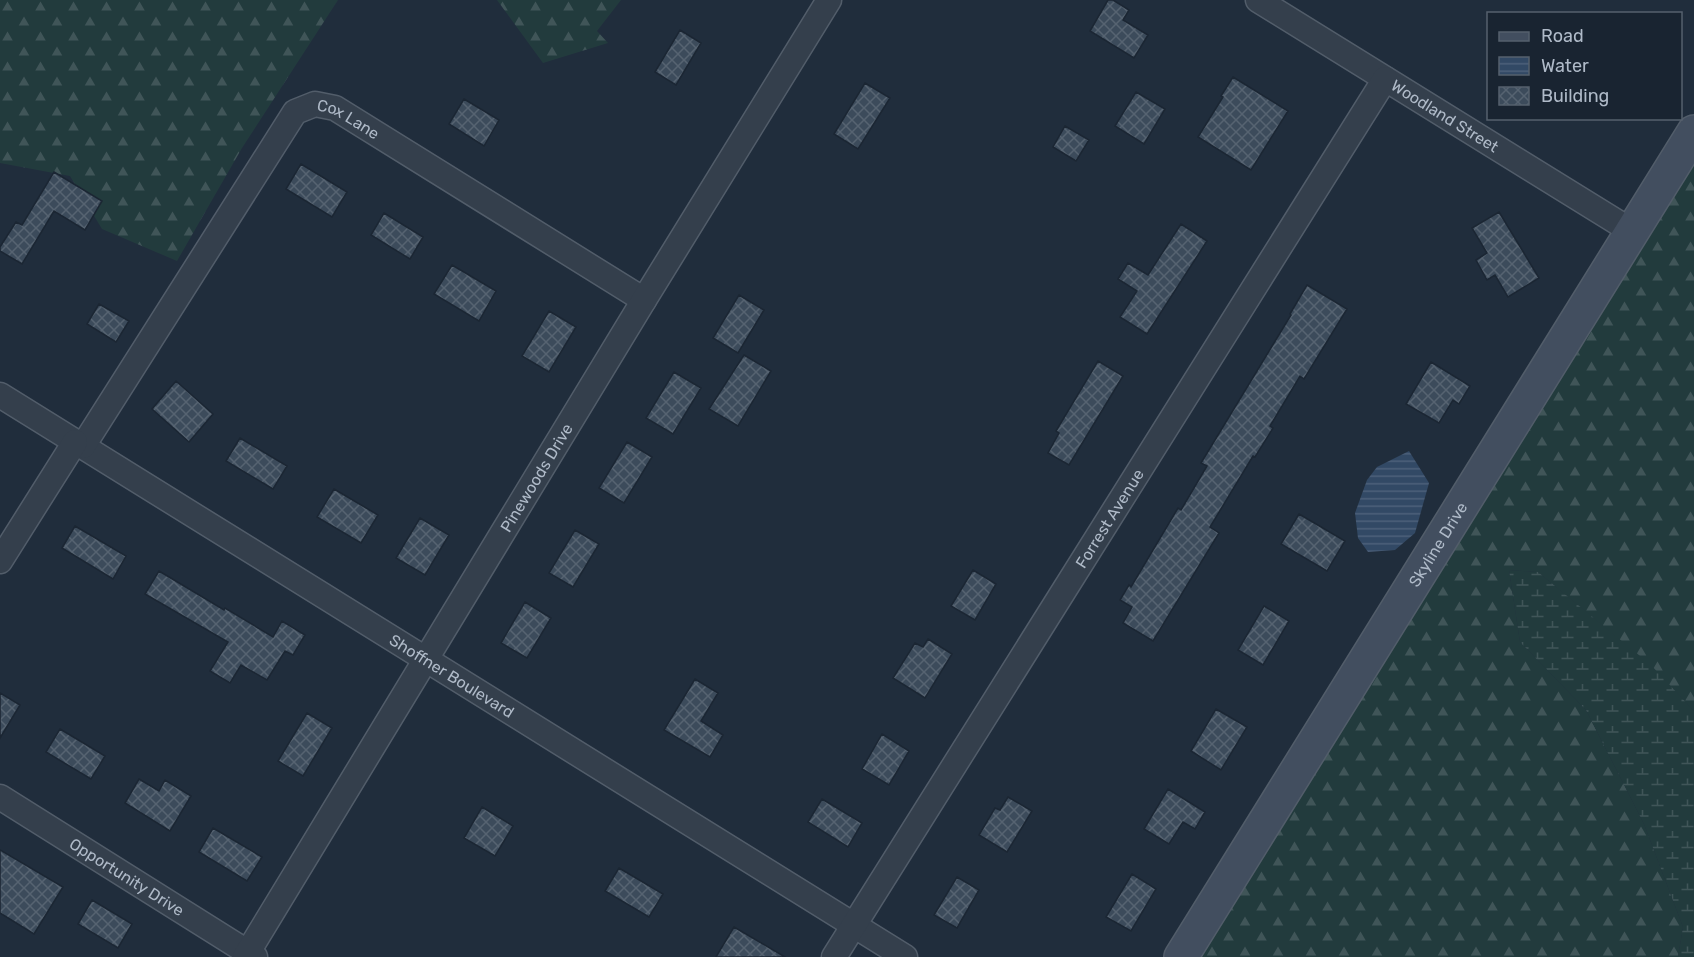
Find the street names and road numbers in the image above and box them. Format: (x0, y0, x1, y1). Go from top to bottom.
street label: Woodland Street (1388, 75, 1502, 156)
street label: Cox Lane (316, 95, 383, 143)
street label: Pinewoods Drive (496, 420, 576, 535)
street label: Forrest Avenue (1071, 465, 1148, 571)
street label: Skyline Drive (1404, 498, 1471, 590)
street label: Shoffner Boulevard (386, 630, 518, 721)
street label: Opportunity Drive (66, 834, 188, 920)

